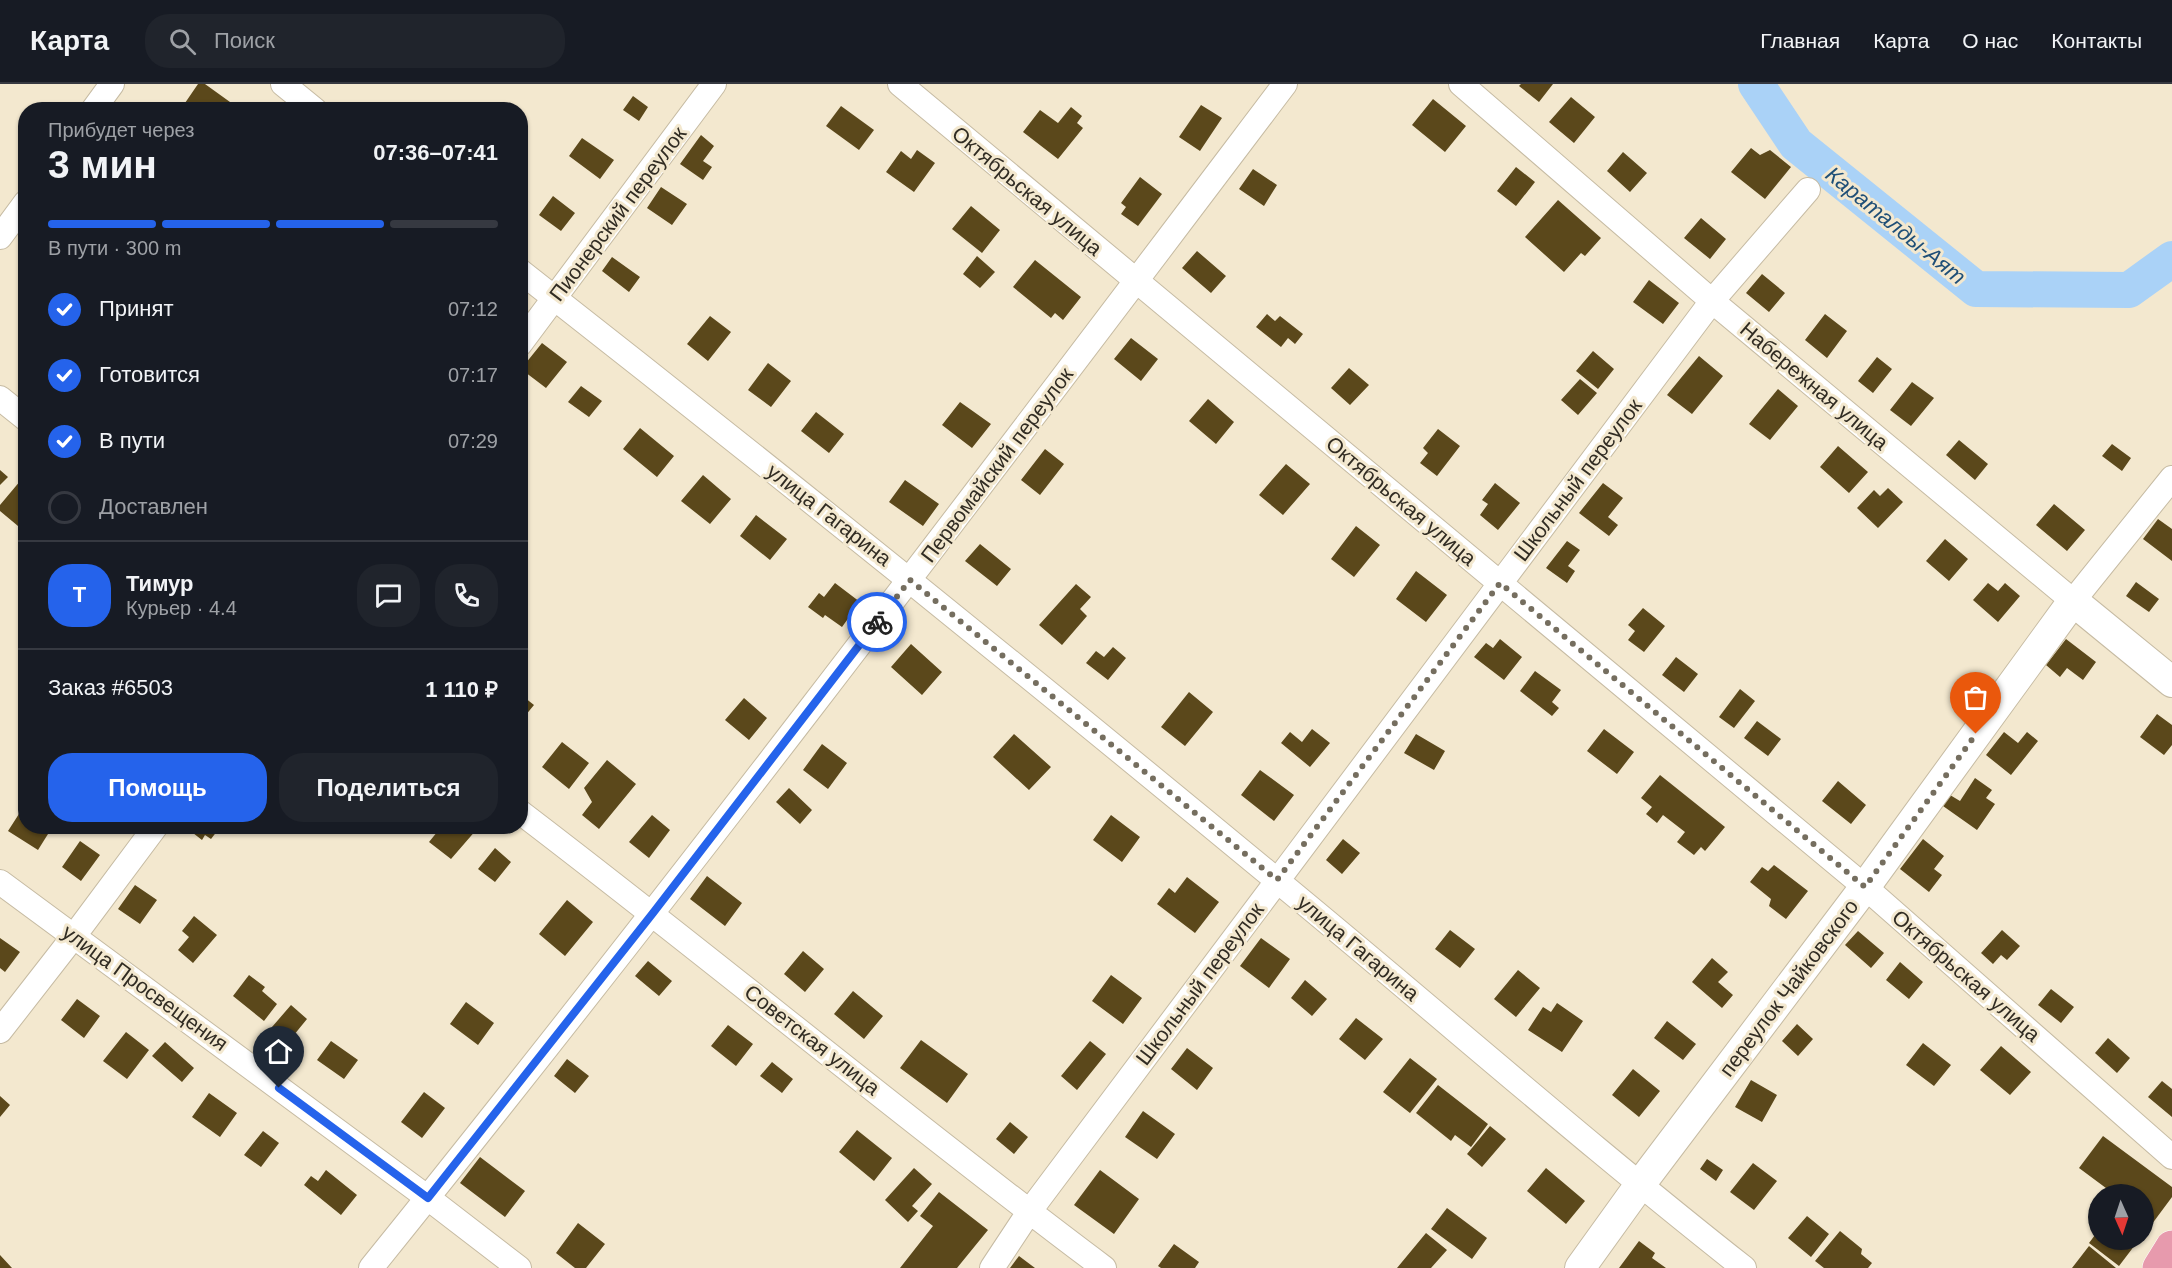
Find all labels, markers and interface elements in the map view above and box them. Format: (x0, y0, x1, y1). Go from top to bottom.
search box (145, 14, 565, 68)
text: Карта (30, 25, 109, 56)
icon: search (166, 25, 199, 58)
text: Поиск (214, 28, 275, 53)
text: Главная (1760, 29, 1840, 52)
text: Карта (1873, 29, 1929, 52)
text: О нас (1962, 29, 2018, 52)
text: Контакты (2051, 29, 2142, 52)
text: Прибудет через (48, 119, 194, 141)
street label: Пионерский переулок (545, 121, 691, 305)
street label: Октябрьская улица (948, 121, 1107, 260)
text: 07:36–07:41 (373, 140, 498, 165)
text: 3 мин (48, 143, 157, 186)
water label: Караталды-Аят (1821, 161, 1971, 289)
text: В пути · 300 m (48, 237, 181, 259)
icon: check (48, 293, 81, 326)
text: Принят (99, 296, 173, 321)
text: 07:12 (448, 298, 498, 320)
street label: Набережная улица (1736, 317, 1893, 454)
icon: check (48, 359, 81, 392)
text: Готовится (99, 362, 200, 387)
street label: Первомайский переулок (916, 362, 1078, 566)
text: 07:17 (448, 364, 498, 386)
street label: Школьный переулок (1509, 394, 1647, 565)
icon: check (48, 425, 81, 458)
text: В пути (99, 428, 165, 453)
text: 07:29 (448, 430, 498, 452)
street label: Октябрьская улица (1322, 431, 1481, 570)
street label: улица Гагарина (763, 459, 896, 570)
text: Доставлен (99, 494, 208, 519)
button: chat (357, 564, 420, 627)
button: phone (435, 564, 498, 627)
text: Тимур (126, 571, 194, 596)
text: Т (73, 582, 86, 607)
courier (847, 592, 907, 652)
text: Курьер · 4.4 (126, 597, 237, 619)
icon: bike (861, 606, 894, 639)
pin (1950, 672, 2001, 734)
text: Заказ #6503 (48, 675, 173, 700)
text: 1 110 ₽ (425, 677, 498, 702)
icon: bag (1959, 681, 1992, 714)
button: Помощь (48, 753, 267, 822)
button: Поделиться (279, 753, 498, 822)
street label: улица Гагарина (1293, 890, 1424, 1005)
street label: переулок Чайковского (1715, 895, 1863, 1081)
street label: Школьный переулок (1131, 898, 1269, 1069)
street label: Октябрьская улица (1888, 905, 2045, 1046)
street label: улица Просвещения (58, 920, 232, 1055)
street label: Советская улица (740, 980, 885, 1100)
pin (253, 1026, 304, 1088)
icon: home (262, 1035, 295, 1068)
north arrow (2088, 1184, 2154, 1250)
map controls (2088, 1184, 2154, 1250)

